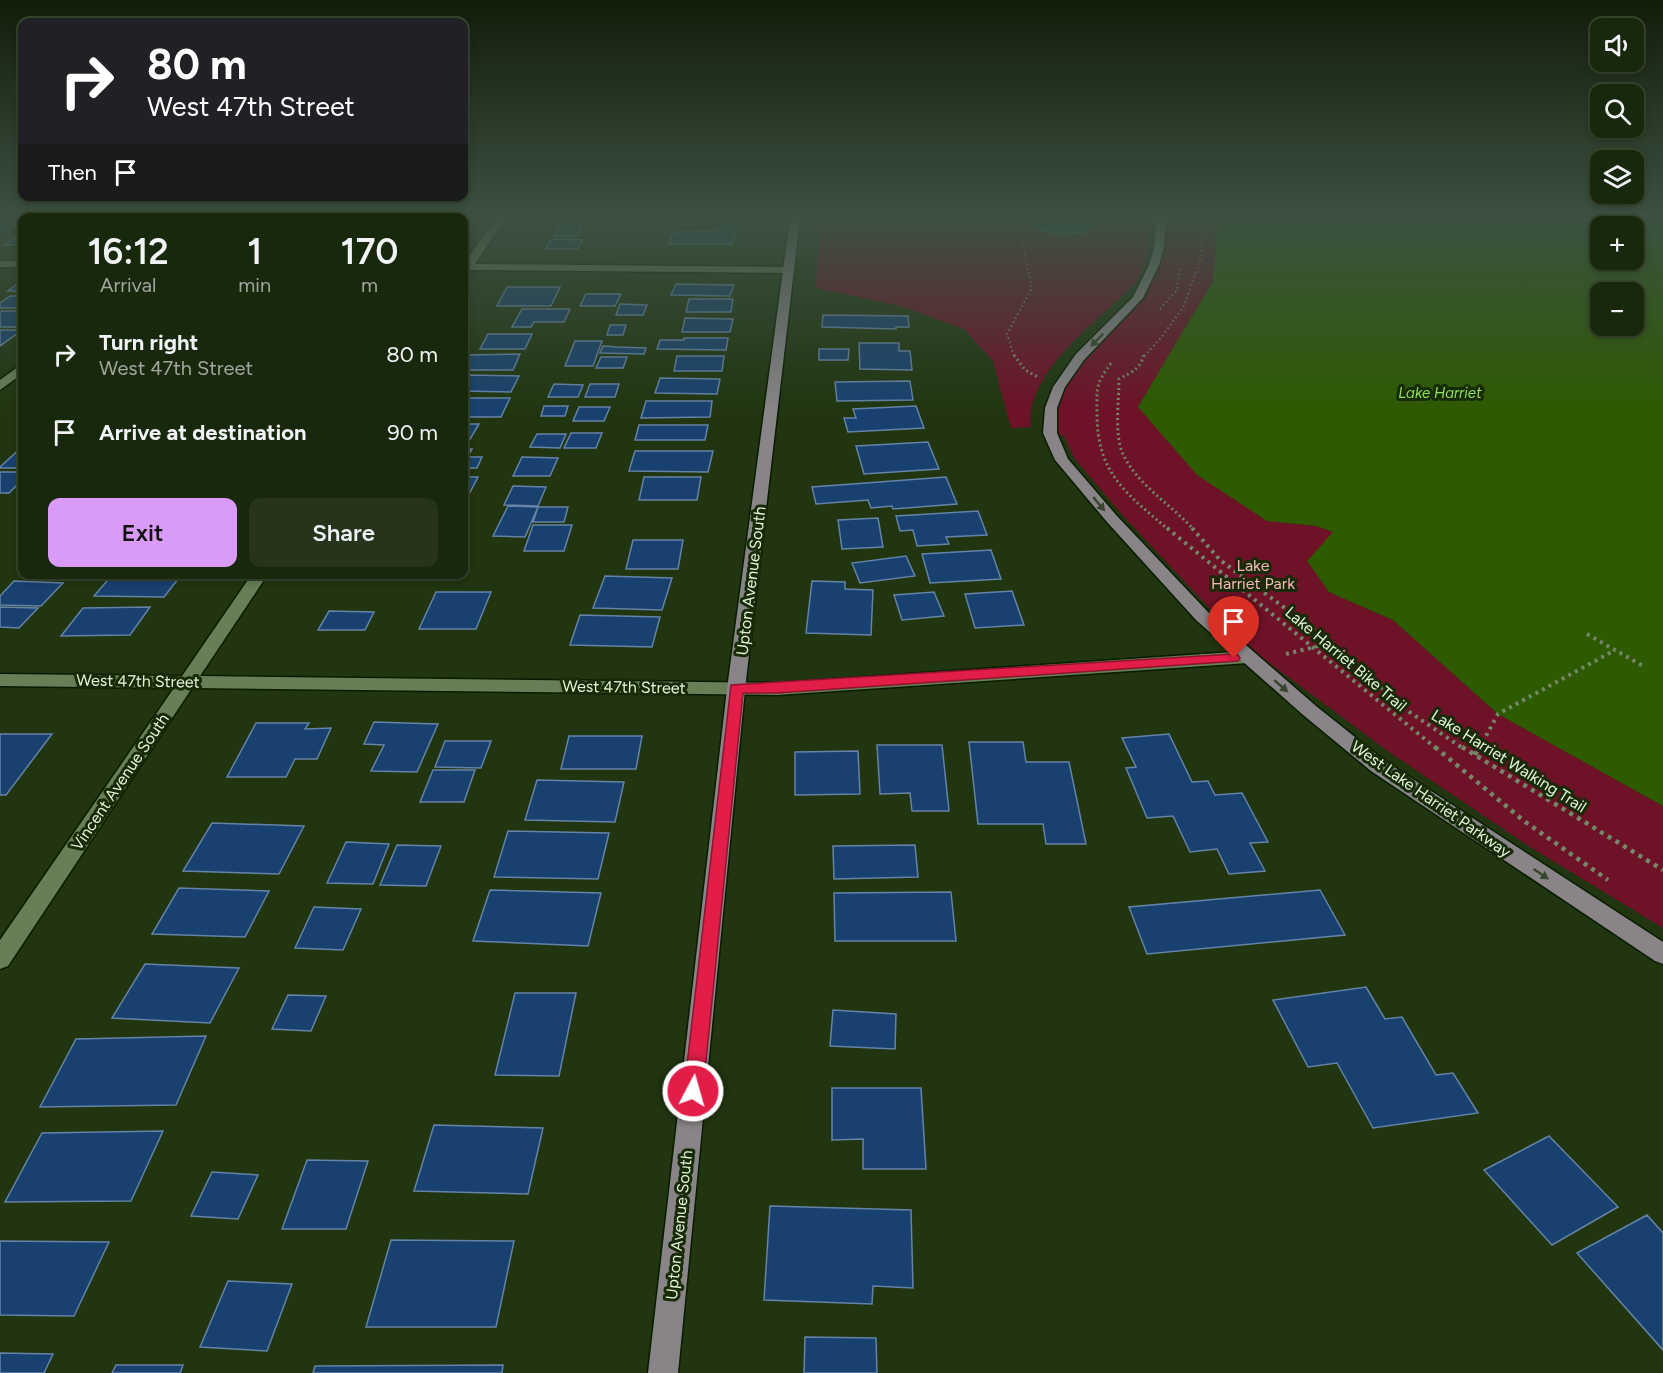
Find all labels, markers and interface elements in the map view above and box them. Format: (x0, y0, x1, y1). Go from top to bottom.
map controls (1590, 18, 1644, 336)
button: sound (1590, 18, 1644, 72)
text: 80 m (147, 39, 247, 90)
icon: right (48, 42, 126, 120)
button: search (1590, 84, 1644, 138)
text: West 47th Street (147, 90, 355, 123)
button: layers (1590, 150, 1644, 204)
icon: arrive (109, 156, 142, 189)
text: Then (48, 159, 97, 186)
button: + (1590, 216, 1644, 270)
text: 16:12 (87, 230, 169, 273)
text: 1 (247, 230, 262, 273)
text: 170 (341, 230, 399, 273)
text: Arrival (100, 273, 156, 297)
text: min (238, 273, 271, 297)
text: m (361, 273, 378, 297)
button: − (1590, 282, 1644, 336)
text: Turn right (99, 329, 198, 356)
one-way arrow (1090, 332, 1104, 347)
icon: right (48, 338, 81, 371)
text: 80 m (386, 341, 438, 368)
text: West 47th Street (99, 356, 253, 380)
water label: Lake Harriet (1398, 384, 1482, 402)
icon: arrive (48, 416, 81, 449)
text: Arrive at destination (99, 419, 307, 446)
text: 90 m (387, 419, 438, 446)
one-way arrow (1092, 496, 1105, 511)
button: Exit (48, 498, 237, 567)
button: Share (249, 498, 438, 567)
street label: Upton Avenue South (732, 505, 770, 657)
park label: Lake Harriet Park (1211, 556, 1295, 593)
pin (1208, 596, 1259, 658)
street label: Lake Harriet Bike Trail (1281, 603, 1411, 715)
icon: arrive (1217, 605, 1250, 638)
street label: West 47th Street (76, 670, 200, 692)
street label: West 47th Street (562, 676, 686, 698)
one-way arrow (1273, 679, 1288, 692)
street label: Lake Harriet Walking Trail (1428, 705, 1590, 817)
street label: Vincent Avenue South (67, 710, 173, 854)
street label: West Lake Harriet Parkway (1348, 737, 1515, 862)
one-way arrow (1533, 868, 1549, 879)
position arrow (661, 1059, 725, 1123)
street label: Upton Avenue South (662, 1149, 696, 1301)

